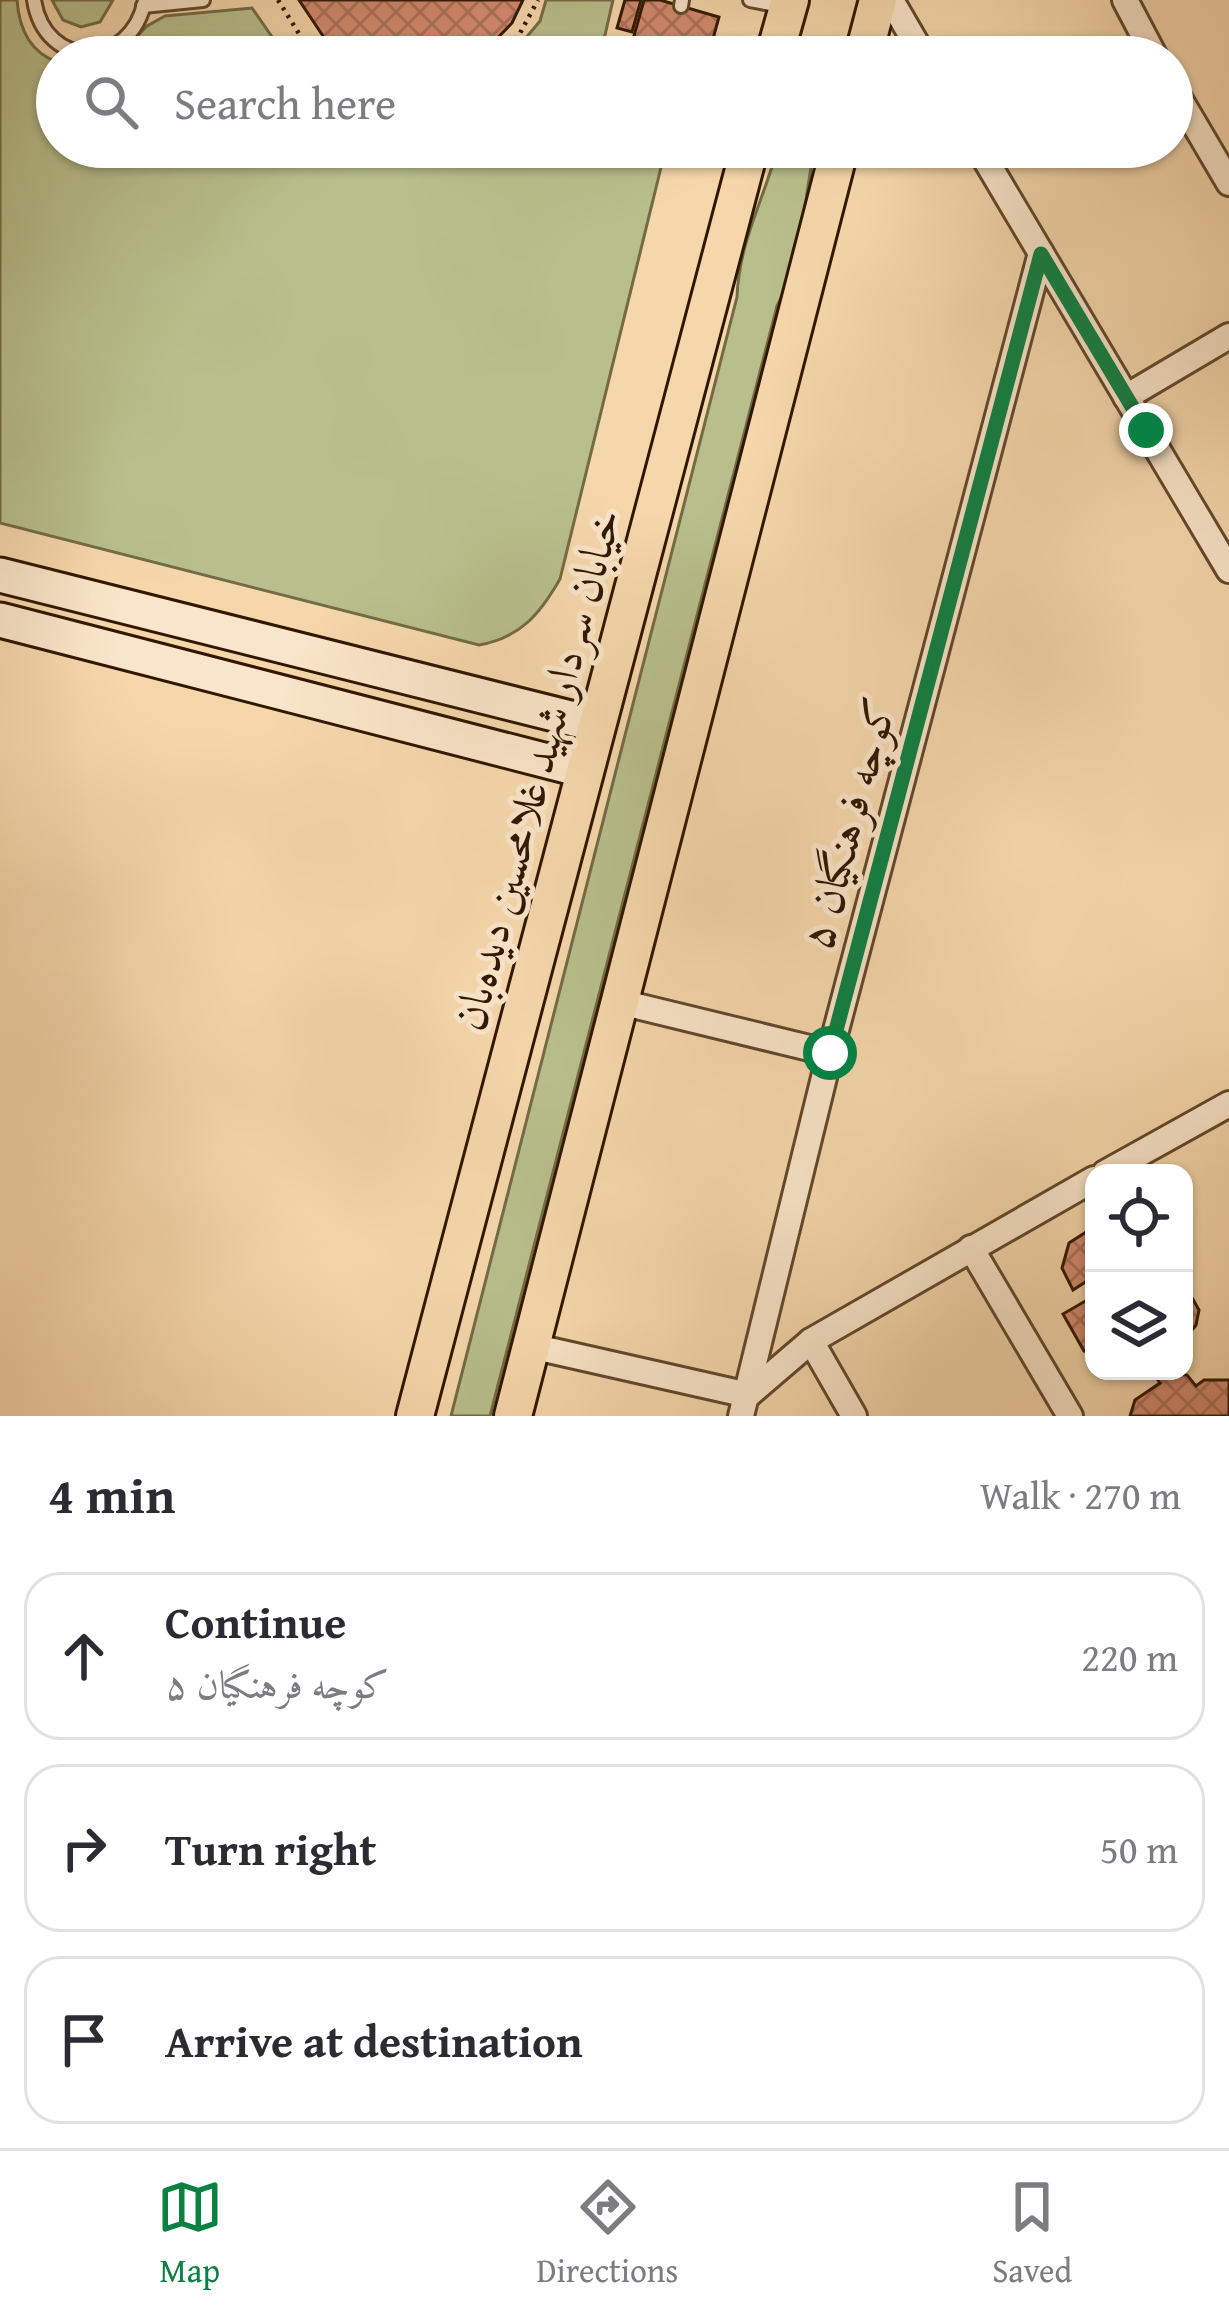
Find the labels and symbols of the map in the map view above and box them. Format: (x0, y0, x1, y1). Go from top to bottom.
route end (1119, 403, 1173, 457)
street label: خیابان سردار شهید غلامحسین دیده‌بان (435, 501, 637, 1037)
street label: کوچه فرهنگیان ۵ (782, 690, 912, 956)
route start (803, 1026, 857, 1080)

